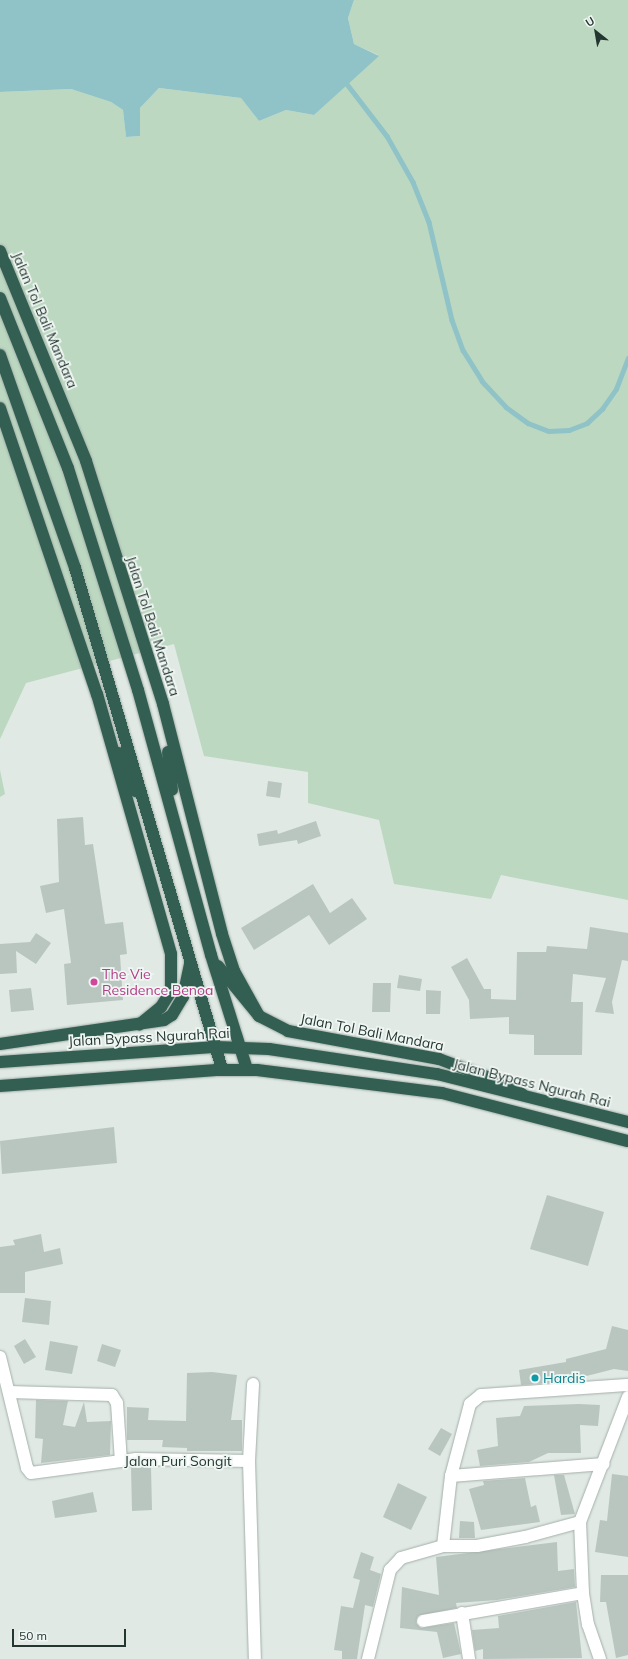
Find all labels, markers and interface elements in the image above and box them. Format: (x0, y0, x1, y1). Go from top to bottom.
north arrow (576, 12, 616, 52)
text: U (583, 14, 597, 30)
street label: Jalan Tol Bali Mandara (9, 250, 81, 390)
street label: Jalan Tol Bali Mandara (122, 554, 184, 698)
place label: The Vie Residence Benoa (102, 966, 213, 998)
marker: The Vie Residence Benoa (89, 977, 99, 987)
street label: Jalan Tol Bali Mandara (299, 1010, 445, 1054)
street label: Jalan Bypass Ngurah Rai (68, 1024, 230, 1050)
street label: Jalan Bypass Ngurah Rai (452, 1055, 612, 1111)
place label: Hardis (543, 1370, 586, 1386)
marker: Hardis (530, 1373, 540, 1383)
street label: Jalan Puri Songit (124, 1453, 232, 1469)
scale bar (14, 1621, 128, 1647)
text: 50 m (19, 1628, 47, 1643)

